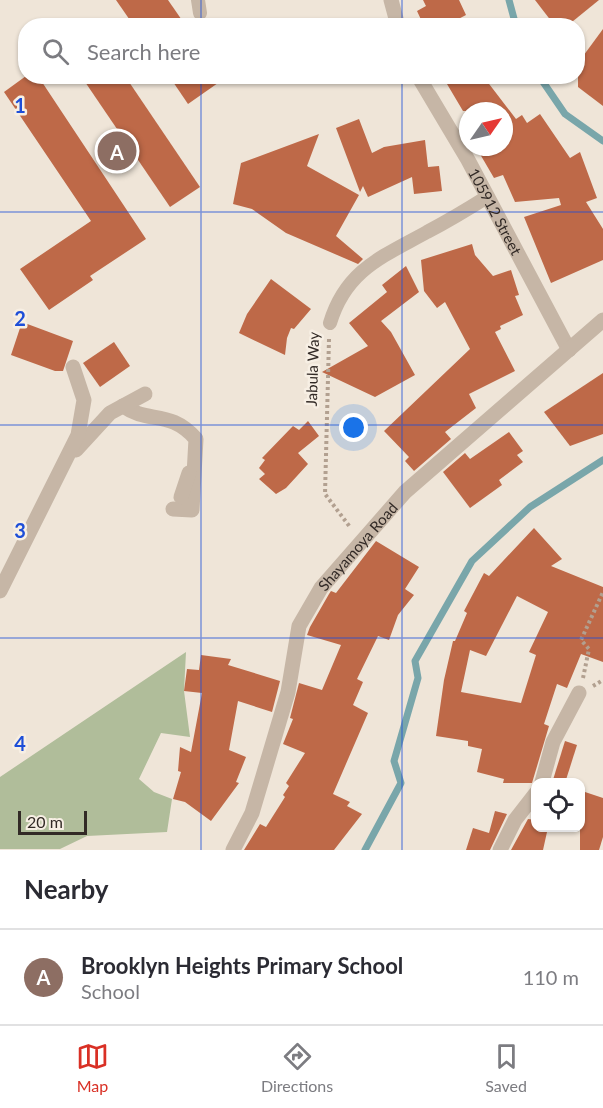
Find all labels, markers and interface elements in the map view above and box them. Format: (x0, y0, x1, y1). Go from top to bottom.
search box (18, 18, 585, 84)
icon: search (39, 35, 72, 68)
text: Search here (87, 38, 200, 65)
text: 1 (14, 93, 26, 117)
north arrow (459, 102, 513, 156)
pin: A (98, 128, 136, 174)
street label: 105912 Street (465, 165, 526, 258)
text: 2 (14, 306, 26, 330)
street label: Jabula Way (302, 331, 322, 407)
your location (339, 413, 368, 442)
street label: Shayamoya Road (314, 498, 401, 594)
text: 3 (14, 518, 26, 542)
text: 4 (14, 731, 26, 755)
map controls (531, 778, 585, 832)
button: locate (531, 778, 585, 832)
scale bar (18, 808, 87, 836)
text: 20 m (27, 812, 63, 831)
text: Nearby (24, 873, 109, 905)
text: Brooklyn Heights Primary School (81, 952, 403, 979)
text: A (37, 965, 50, 989)
text: 110 m (523, 965, 579, 989)
text: School (81, 979, 140, 1003)
tab: Map (76, 1040, 109, 1095)
tab: Directions (261, 1040, 333, 1095)
tab: Saved (485, 1040, 527, 1095)

